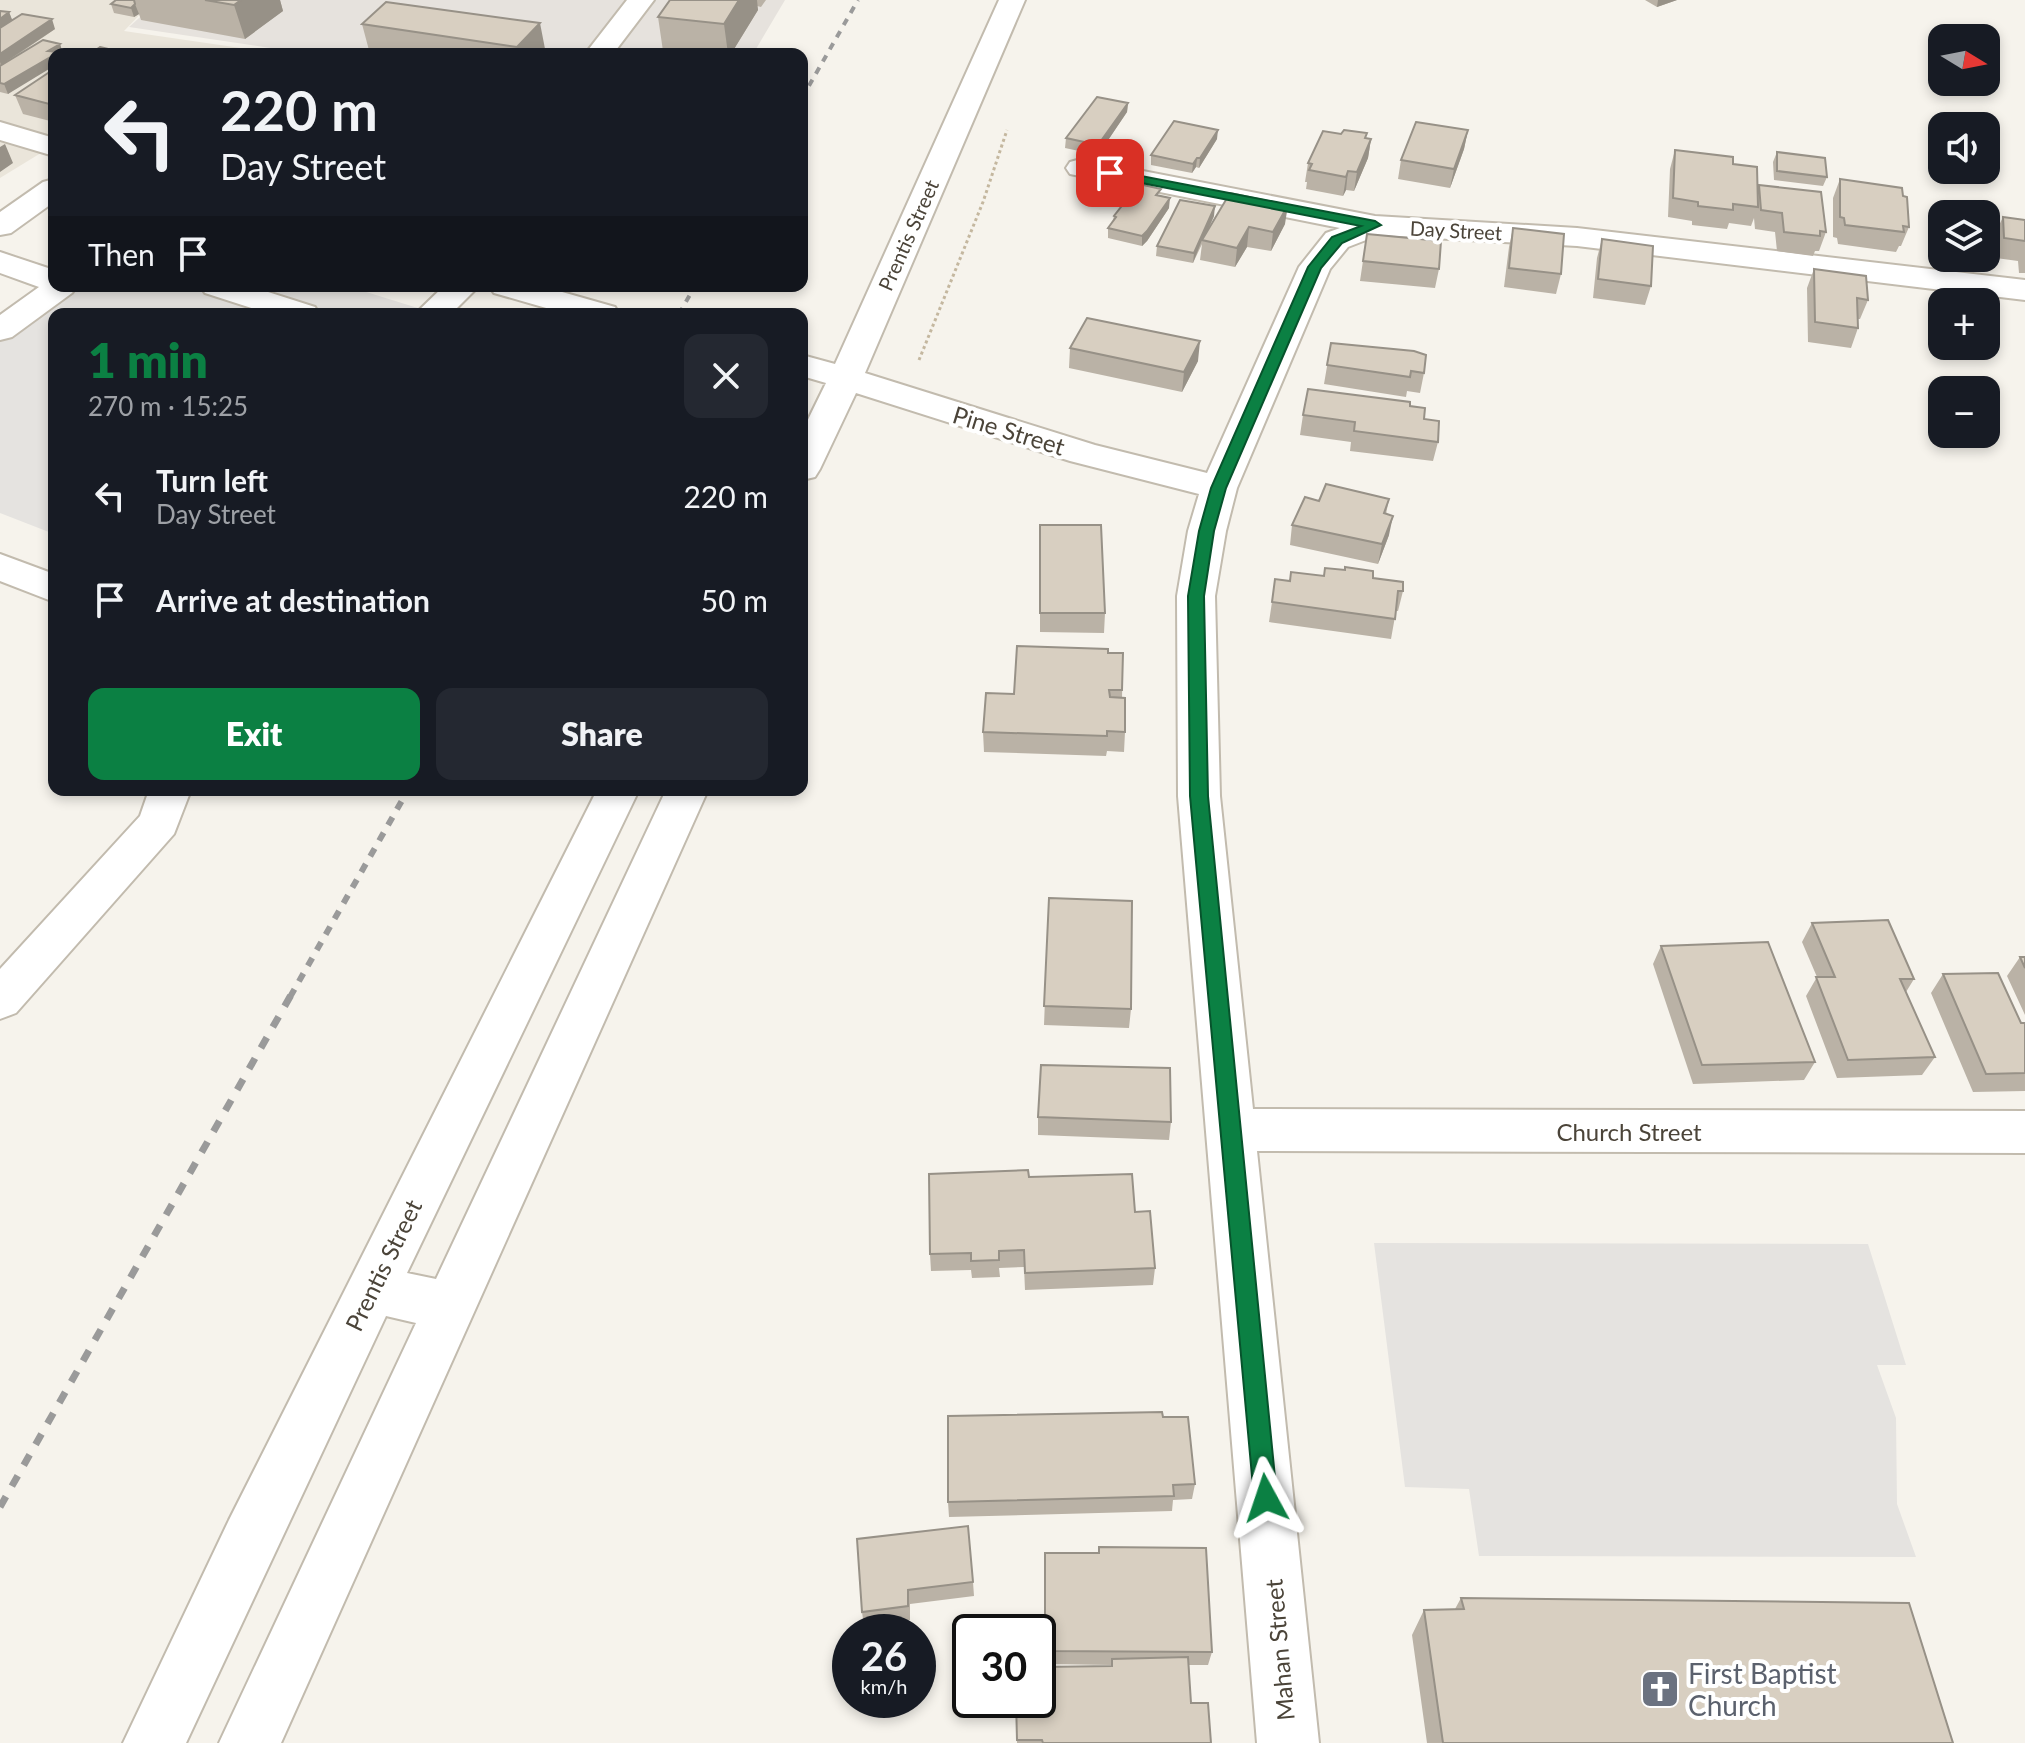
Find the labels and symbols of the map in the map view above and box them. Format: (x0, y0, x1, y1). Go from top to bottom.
north arrow (1928, 24, 2000, 96)
pin (1076, 139, 1144, 207)
street label: Prentis Street (873, 176, 943, 294)
street label: Day Street (1409, 216, 1503, 244)
street label: Pine Street (950, 399, 1069, 461)
street label: Church Street (1556, 1117, 1702, 1146)
street label: Prentis Street (339, 1194, 428, 1336)
position arrow (1224, 1456, 1308, 1540)
street label: Mahan Street (1258, 1578, 1300, 1722)
speed limit sign: 30 (952, 1614, 1056, 1718)
place label: First Baptist Church (1688, 1656, 1837, 1722)
church icon: First Baptist Church (1639, 1668, 1681, 1710)

